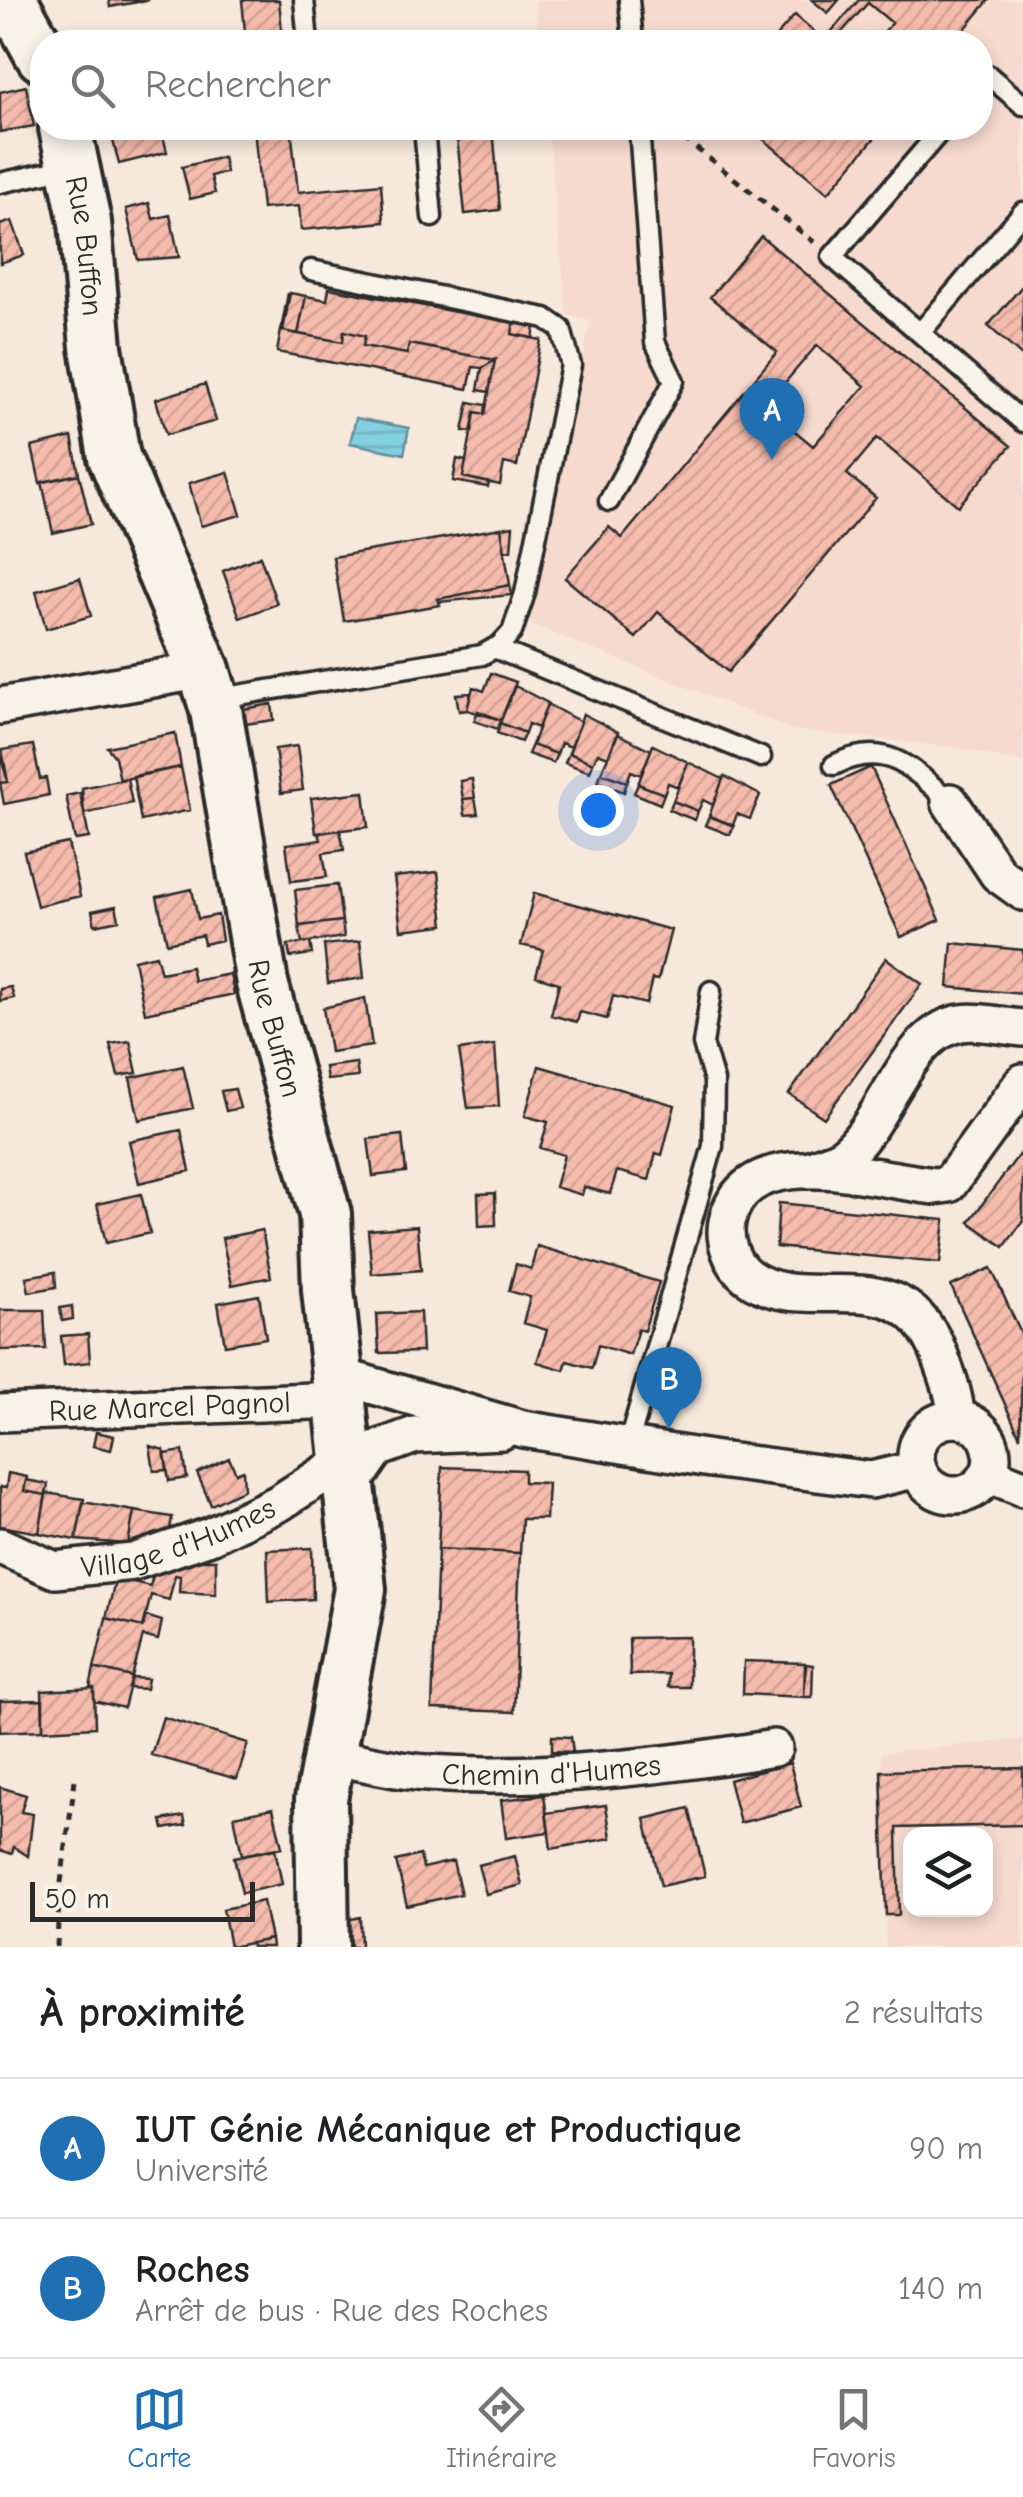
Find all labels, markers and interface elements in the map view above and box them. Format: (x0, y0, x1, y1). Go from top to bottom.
search box (30, 30, 993, 140)
icon: search (65, 58, 120, 113)
text: Rechercher (145, 63, 331, 107)
street label: Rue Buffon (58, 173, 110, 318)
pin: A (740, 378, 804, 460)
your location (573, 785, 624, 836)
street label: Rue Buffon (240, 957, 309, 1101)
pin: B (636, 1346, 702, 1429)
street label: Rue Marcel Pagnol (48, 1385, 291, 1429)
street label: Village d'Humes (79, 1490, 281, 1585)
street label: Chemin d'Humes (441, 1747, 663, 1793)
map controls (903, 1827, 993, 1917)
button: layers (903, 1827, 993, 1917)
scale bar (30, 1877, 255, 1922)
text: 50 m (45, 1883, 110, 1915)
text: À proximité (40, 1988, 245, 2037)
text: 2 résultats (844, 1994, 983, 2031)
text: IUT Génie Mécanique et Productique (135, 2108, 741, 2152)
text: A (64, 2130, 81, 2167)
text: 90 m (909, 2130, 983, 2167)
text: Université (135, 2152, 268, 2189)
text: Roches (135, 2248, 250, 2292)
text: B (63, 2270, 82, 2307)
text: 140 m (898, 2270, 983, 2307)
text: Arrêt de bus · Rue des Roches (135, 2292, 548, 2329)
tab: Carte (127, 2382, 191, 2474)
tab: Itinéraire (446, 2382, 557, 2474)
tab: Favoris (812, 2382, 896, 2474)

